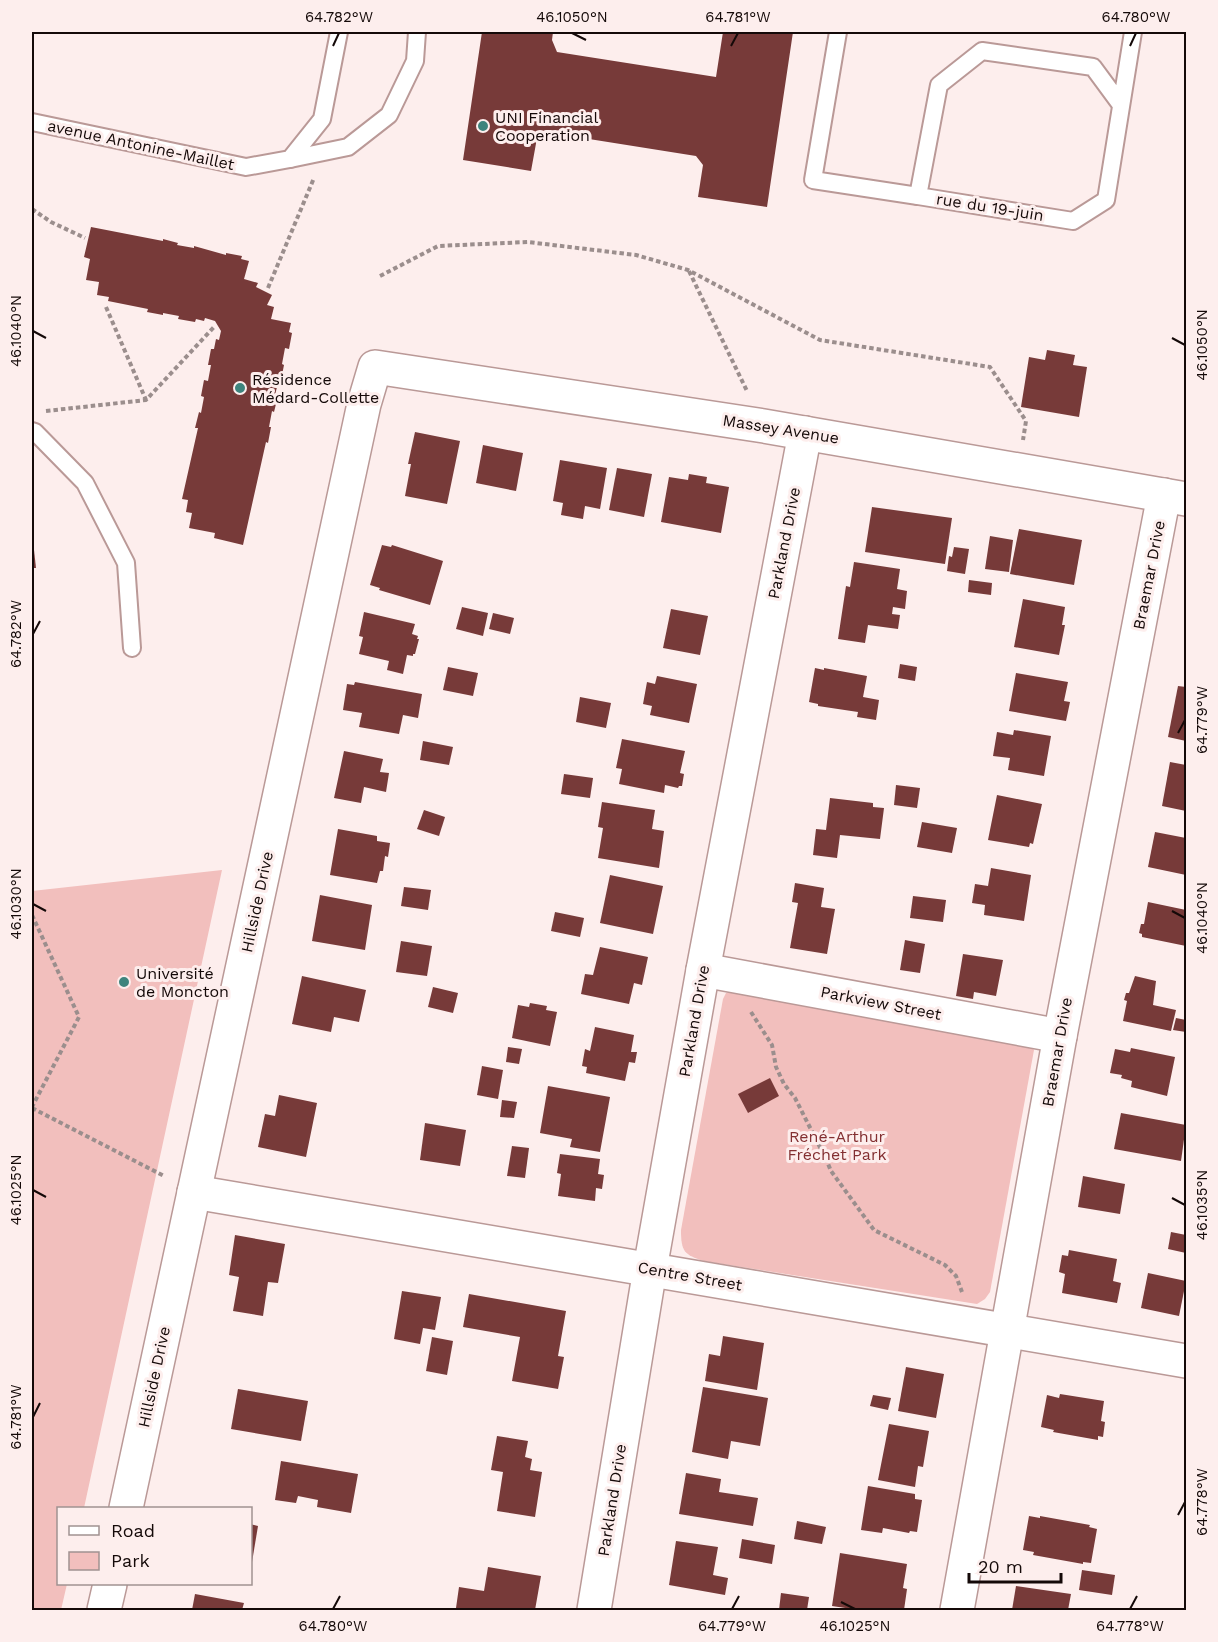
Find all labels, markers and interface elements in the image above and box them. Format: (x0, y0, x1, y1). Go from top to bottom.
text: 64.782°W (305, 8, 373, 26)
text: 46.1050°N (536, 8, 608, 26)
text: 64.781°W (705, 8, 771, 26)
text: 64.780°W (1102, 8, 1170, 26)
place label: UNI Financial Cooperation (495, 108, 598, 145)
street label: avenue Antonine-Maillet (46, 116, 237, 174)
marker: UNI Financial Cooperation (476, 119, 490, 133)
street label: rue du 19-juin (935, 189, 1045, 225)
text: 46.1040°N (7, 295, 25, 367)
text: 46.1050°N (1193, 309, 1211, 381)
place label: Résidence Médard-Collette (252, 370, 379, 407)
marker: Résidence Médard-Collette (233, 381, 247, 395)
street label: Massey Avenue (721, 410, 841, 448)
street label: Parkland Drive (764, 485, 804, 601)
street label: Braemar Drive (1129, 519, 1169, 631)
text: 64.782°W (7, 600, 25, 668)
text: 64.779°W (1193, 686, 1211, 754)
street label: Hillside Drive (237, 850, 277, 954)
text: 46.1030°N (7, 868, 25, 940)
text: 46.1040°N (1193, 882, 1211, 954)
street label: Parkland Drive (675, 963, 713, 1079)
place label: Université de Moncton (136, 964, 229, 1001)
marker: Université de Moncton (117, 975, 131, 989)
street label: Parkview Street (819, 982, 943, 1024)
street label: Braemar Drive (1038, 996, 1076, 1108)
park label: René-Arthur Fréchet Park (787, 1127, 887, 1164)
text: 46.1025°N (7, 1154, 25, 1226)
text: 46.1035°N (1193, 1170, 1211, 1240)
street label: Centre Street (636, 1257, 744, 1295)
street label: Hillside Drive (134, 1325, 174, 1429)
text: 64.781°W (7, 1384, 25, 1450)
street label: Parkland Drive (594, 1442, 630, 1558)
text: 64.778°W (1193, 1468, 1211, 1536)
legend (57, 1507, 252, 1585)
text: Road (111, 1520, 155, 1541)
scale bar (969, 1546, 1060, 1584)
text: Park (111, 1550, 150, 1571)
text: 20 m (978, 1556, 1023, 1577)
text: 64.780°W (299, 1617, 367, 1635)
text: 64.779°W (698, 1617, 766, 1635)
text: 46.1025°N (819, 1617, 891, 1635)
text: 64.778°W (1096, 1617, 1164, 1635)

